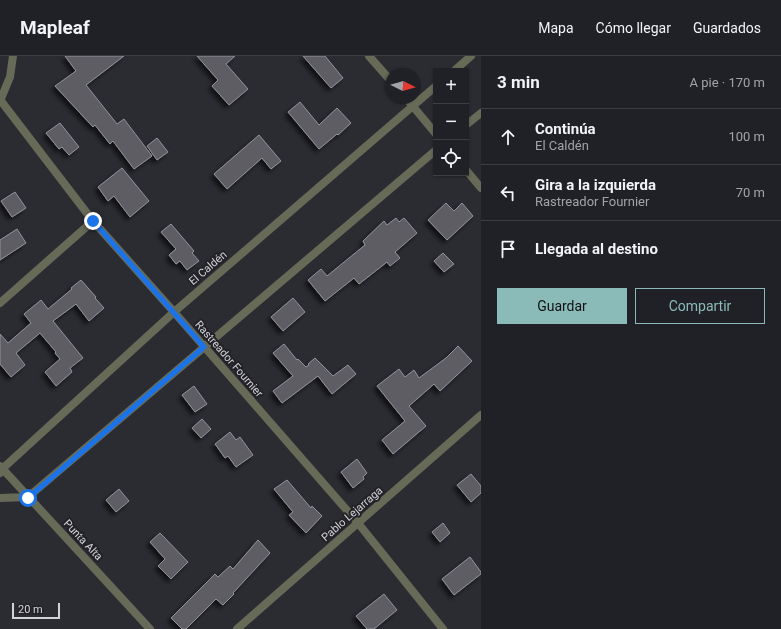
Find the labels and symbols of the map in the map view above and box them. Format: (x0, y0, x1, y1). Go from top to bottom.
north arrow (385, 68, 421, 104)
route end (84, 212, 102, 230)
street label: El Caldén (187, 248, 229, 288)
street label: Rastreador Fournier (192, 318, 266, 400)
street label: Pablo Lejarraga (319, 484, 385, 544)
route start (19, 489, 37, 507)
street label: Punta Alta (61, 517, 105, 563)
scale bar (12, 601, 60, 620)

